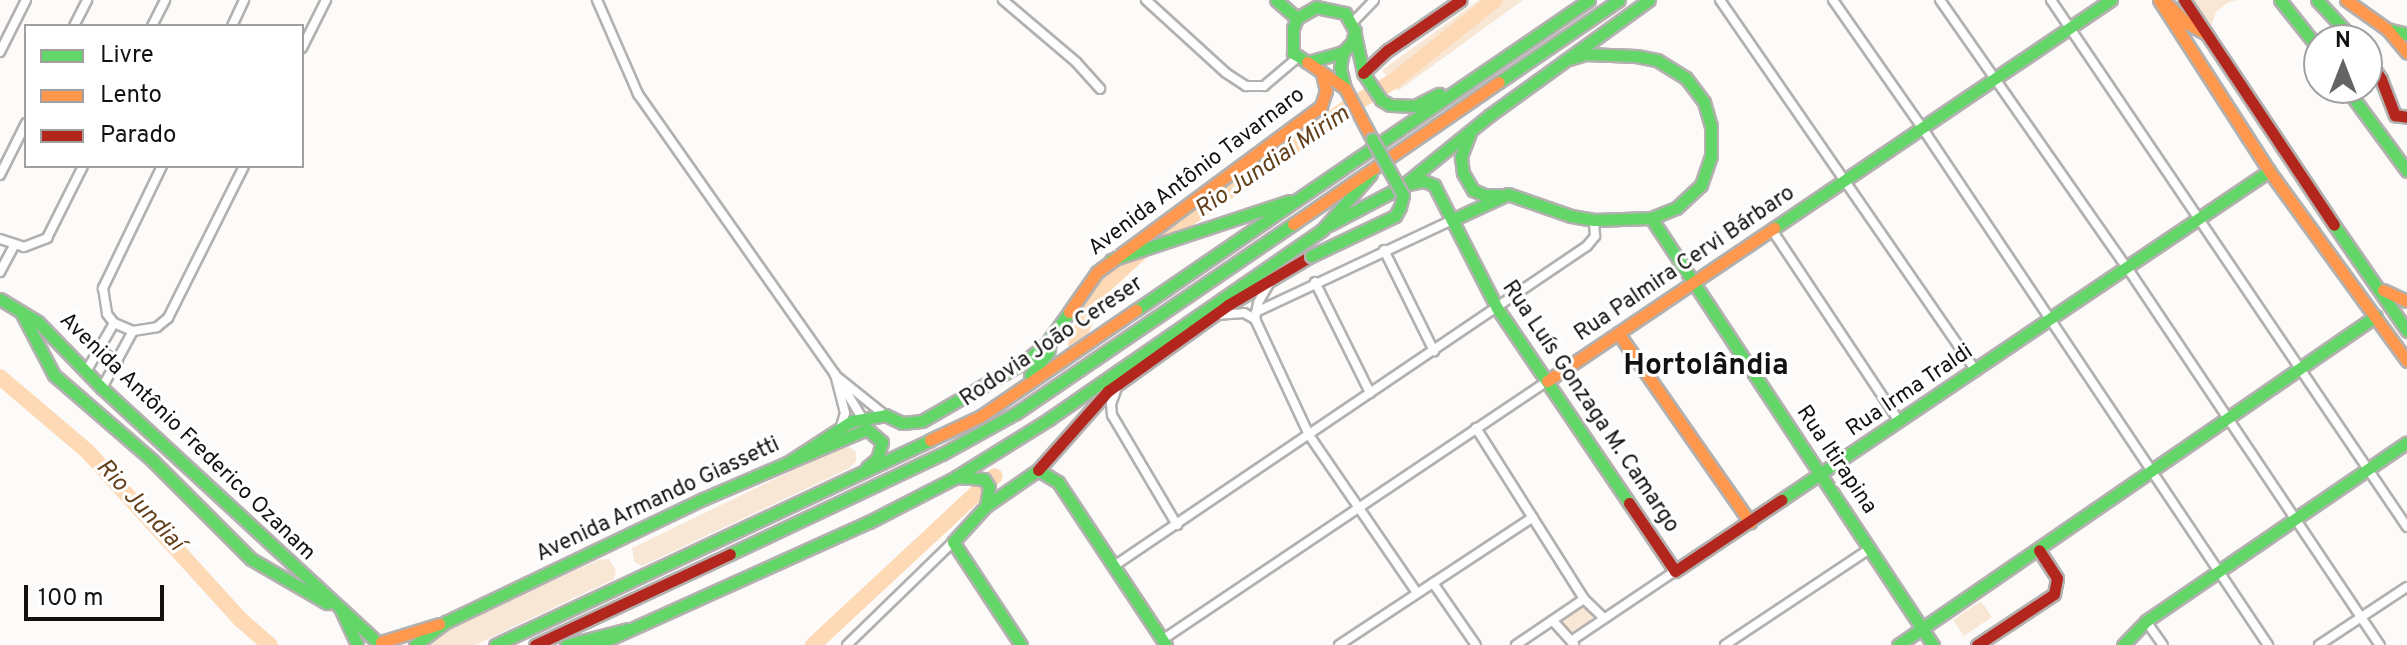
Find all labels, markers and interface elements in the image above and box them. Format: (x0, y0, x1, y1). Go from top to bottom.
legend (24, 24, 304, 168)
north arrow (2303, 24, 2383, 104)
text: N (2335, 28, 2351, 55)
text: Livre (100, 41, 154, 71)
text: Lento (100, 81, 162, 111)
street label: Avenida Antônio Tavarnaro (1083, 81, 1311, 263)
water label: Rio Jundiaí Mirim (1190, 101, 1356, 225)
text: Parado (100, 121, 176, 151)
street label: Rua Palmira Cervi Bárbaro (1570, 180, 1800, 348)
street label: Rodovia João Cereser (956, 271, 1148, 413)
street label: Rua Luís Gonzaga M. Camargo (1496, 276, 1684, 538)
street label: Avenida Antônio Frederico Ozanam (53, 307, 321, 567)
street label: Rua Irma Traldi (1841, 339, 1979, 443)
district label: Hortolândia (1623, 349, 1789, 385)
street label: Rua Itirapina (1790, 401, 1882, 519)
street label: Avenida Armando Giassetti (532, 432, 784, 568)
water label: Rio Jundiaí (89, 454, 189, 558)
scale bar (28, 569, 168, 619)
text: 100 m (38, 584, 104, 614)

